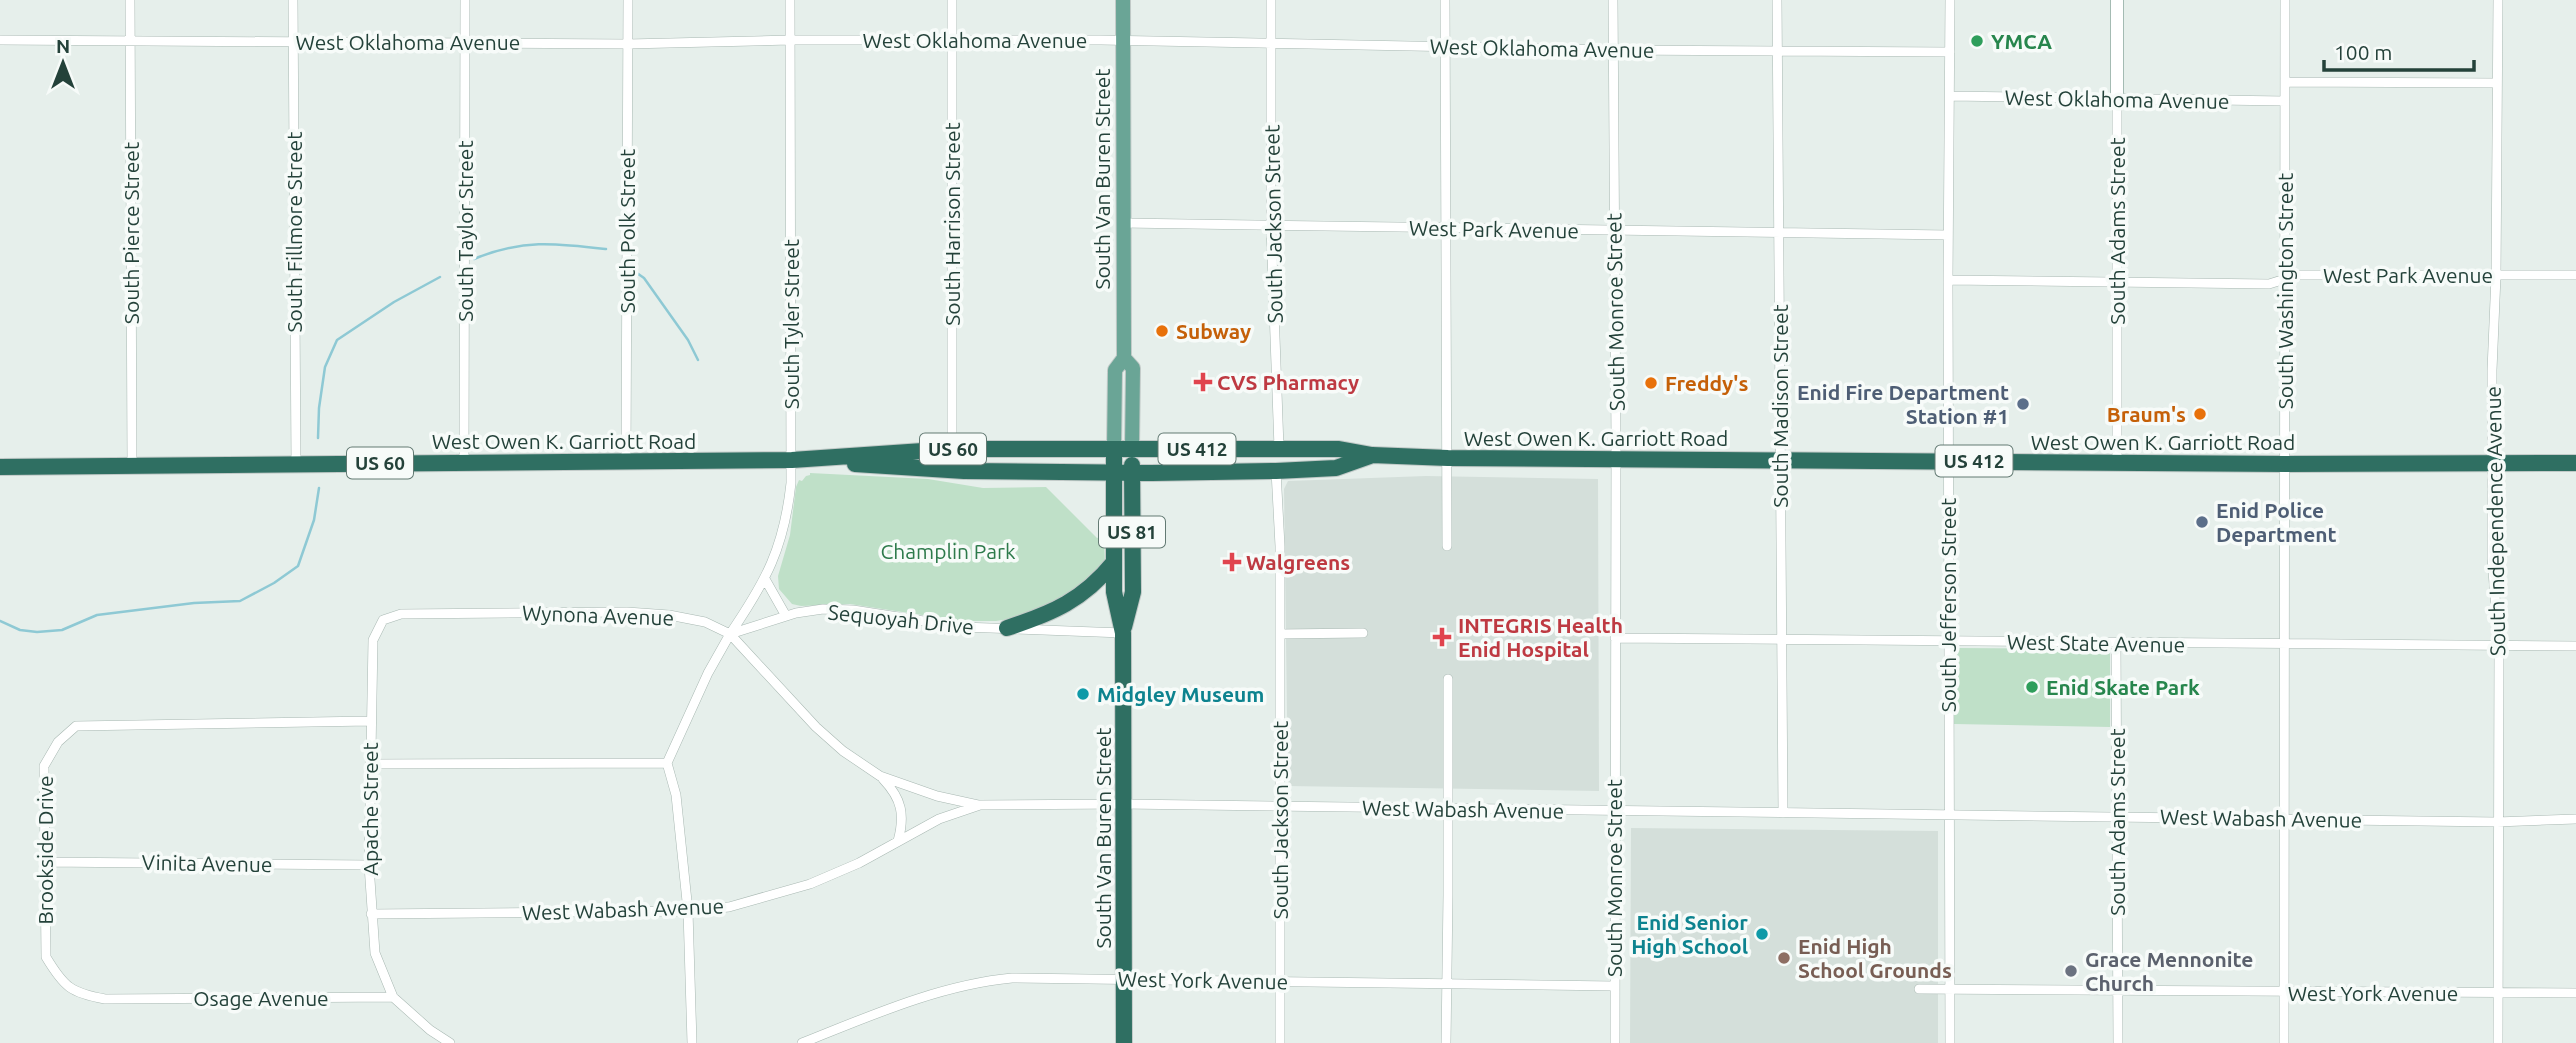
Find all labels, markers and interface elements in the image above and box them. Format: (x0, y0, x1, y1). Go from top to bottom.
north arrow (28, 28, 98, 98)
street label: West Oklahoma Avenue (863, 28, 1087, 52)
scale bar (2324, 28, 2474, 72)
place label: YMCA (1991, 29, 2052, 53)
street label: West Oklahoma Avenue (296, 30, 520, 54)
marker: YMCA (1969, 33, 1985, 49)
street label: West Oklahoma Avenue (1429, 34, 1655, 62)
text: N (56, 35, 70, 57)
text: 100 m (2334, 40, 2392, 64)
street label: South Van Buren Street (1090, 68, 1114, 290)
street label: West Oklahoma Avenue (2004, 85, 2230, 113)
street label: South Harrison Street (940, 122, 964, 326)
street label: South Jackson Street (1259, 124, 1287, 324)
street label: South Fillmore Street (282, 132, 306, 332)
street label: South Adams Street (2105, 137, 2129, 325)
street label: South Taylor Street (453, 140, 477, 322)
street label: South Pierce Street (119, 142, 143, 324)
street label: South Polk Street (615, 149, 639, 313)
street label: South Washington Street (2273, 173, 2297, 409)
street label: South Monroe Street (1601, 213, 1629, 411)
street label: West Park Avenue (1409, 216, 1579, 242)
street label: South Tyler Street (779, 239, 803, 409)
street label: West Park Avenue (2323, 263, 2493, 287)
street label: South Madison Street (1768, 304, 1792, 508)
place label: Subway (1176, 319, 1251, 343)
marker: Subway (1154, 323, 1170, 339)
place label: CVS Pharmacy (1217, 370, 1359, 394)
place label: Freddy's (1665, 371, 1748, 395)
marker: CVS Pharmacy (1195, 374, 1211, 390)
marker: Freddy's (1643, 375, 1659, 391)
place label: Enid Fire Department Station #1 (1797, 380, 2009, 428)
street label: South Independence Avenue (2481, 386, 2509, 656)
marker: Enid Fire Department Station #1 (2015, 396, 2031, 412)
place label: Braum's (2107, 402, 2186, 426)
marker: Braum's (2192, 406, 2208, 422)
street label: West Owen K. Garriott Road (1464, 426, 1728, 450)
street label: West Owen K. Garriott Road (432, 429, 696, 453)
street label: West Owen K. Garriott Road (2031, 430, 2295, 454)
road number: US 60 (920, 433, 986, 464)
road number: US 412 (1158, 433, 1236, 464)
road number: US 412 (1936, 446, 2012, 476)
road number: US 60 (347, 447, 413, 478)
street label: South Jefferson Street (1936, 498, 1960, 712)
place label: Enid Police Department (2216, 498, 2337, 546)
marker: Enid Police Department (2194, 514, 2210, 530)
road number: US 81 (1099, 516, 1165, 548)
park label: Champlin Park (880, 539, 1016, 563)
place label: Walgreens (1246, 550, 1350, 574)
marker: Walgreens (1224, 554, 1240, 570)
street label: Sequoyah Drive (827, 599, 975, 639)
street label: Wynona Avenue (522, 600, 674, 630)
place label: INTEGRIS Health Enid Hospital (1458, 613, 1623, 661)
marker: INTEGRIS Health Enid Hospital (1432, 627, 1452, 647)
street label: West State Avenue (2007, 629, 2185, 657)
place label: Enid Skate Park (2046, 675, 2200, 699)
marker: Enid Skate Park (2024, 679, 2040, 695)
place label: Midgley Museum (1097, 682, 1264, 706)
marker: Midgley Museum (1075, 686, 1091, 702)
street label: South Jackson Street (1268, 721, 1292, 919)
street label: South Van Buren Street (1091, 727, 1115, 949)
street label: South Adams Street (2105, 728, 2129, 916)
street label: Apache Street (358, 742, 382, 876)
street label: Brookside Drive (33, 776, 57, 925)
street label: South Monroe Street (1602, 779, 1626, 977)
street label: West Wabash Avenue (1362, 795, 1564, 823)
street label: West Wabash Avenue (2160, 804, 2362, 832)
street label: Vinita Avenue (141, 850, 273, 876)
street label: West Wabash Avenue (521, 893, 725, 925)
place label: Enid Senior High School (1631, 910, 1748, 958)
marker: Enid Senior High School (1754, 926, 1770, 942)
place label: Enid High School Grounds (1798, 934, 1952, 982)
place label: Grace Mennonite Church (2085, 947, 2253, 995)
marker: Enid High School Grounds (1776, 950, 1792, 966)
marker: Grace Mennonite Church (2063, 963, 2079, 979)
street label: West York Avenue (1118, 967, 1288, 993)
street label: West York Avenue (2288, 981, 2458, 1005)
street label: Osage Avenue (193, 986, 329, 1010)

